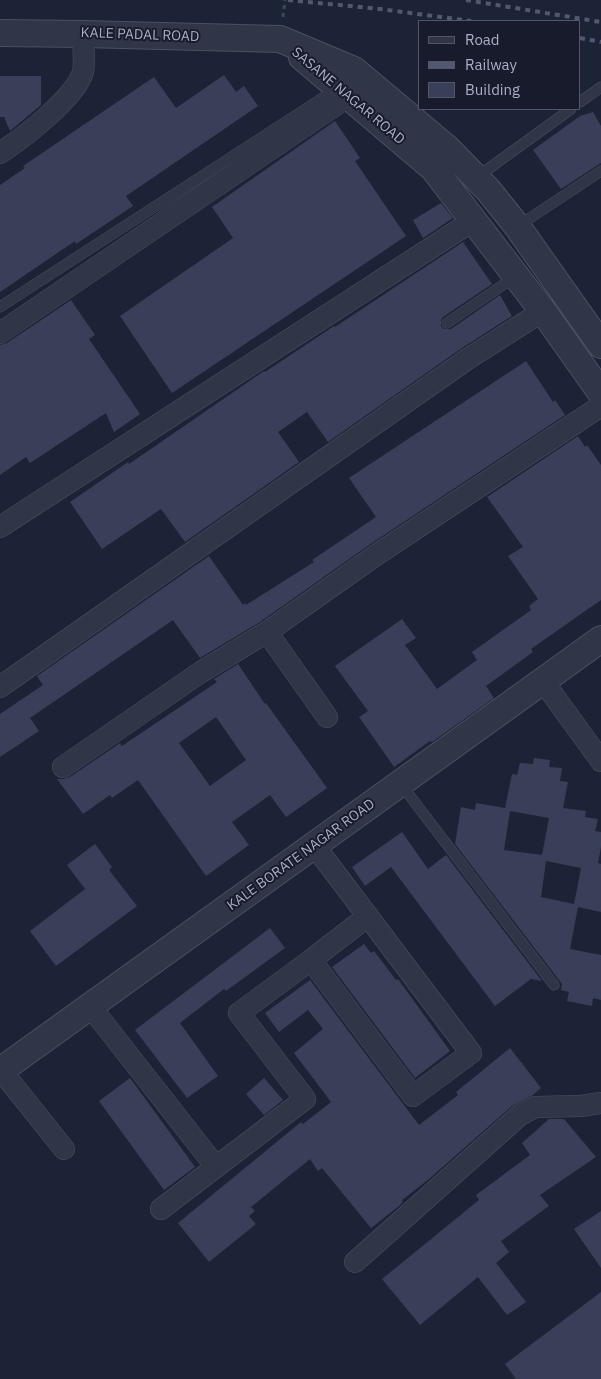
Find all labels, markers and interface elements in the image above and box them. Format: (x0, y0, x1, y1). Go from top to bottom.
legend (418, 20, 581, 110)
street label: KALE PADAL ROAD (80, 25, 200, 45)
text: Road (465, 30, 500, 49)
street label: SASANE NAGAR ROAD (288, 44, 408, 148)
text: Railway (465, 55, 517, 74)
text: Building (465, 80, 520, 99)
street label: KALE BORATE NAGAR ROAD (224, 796, 378, 914)

